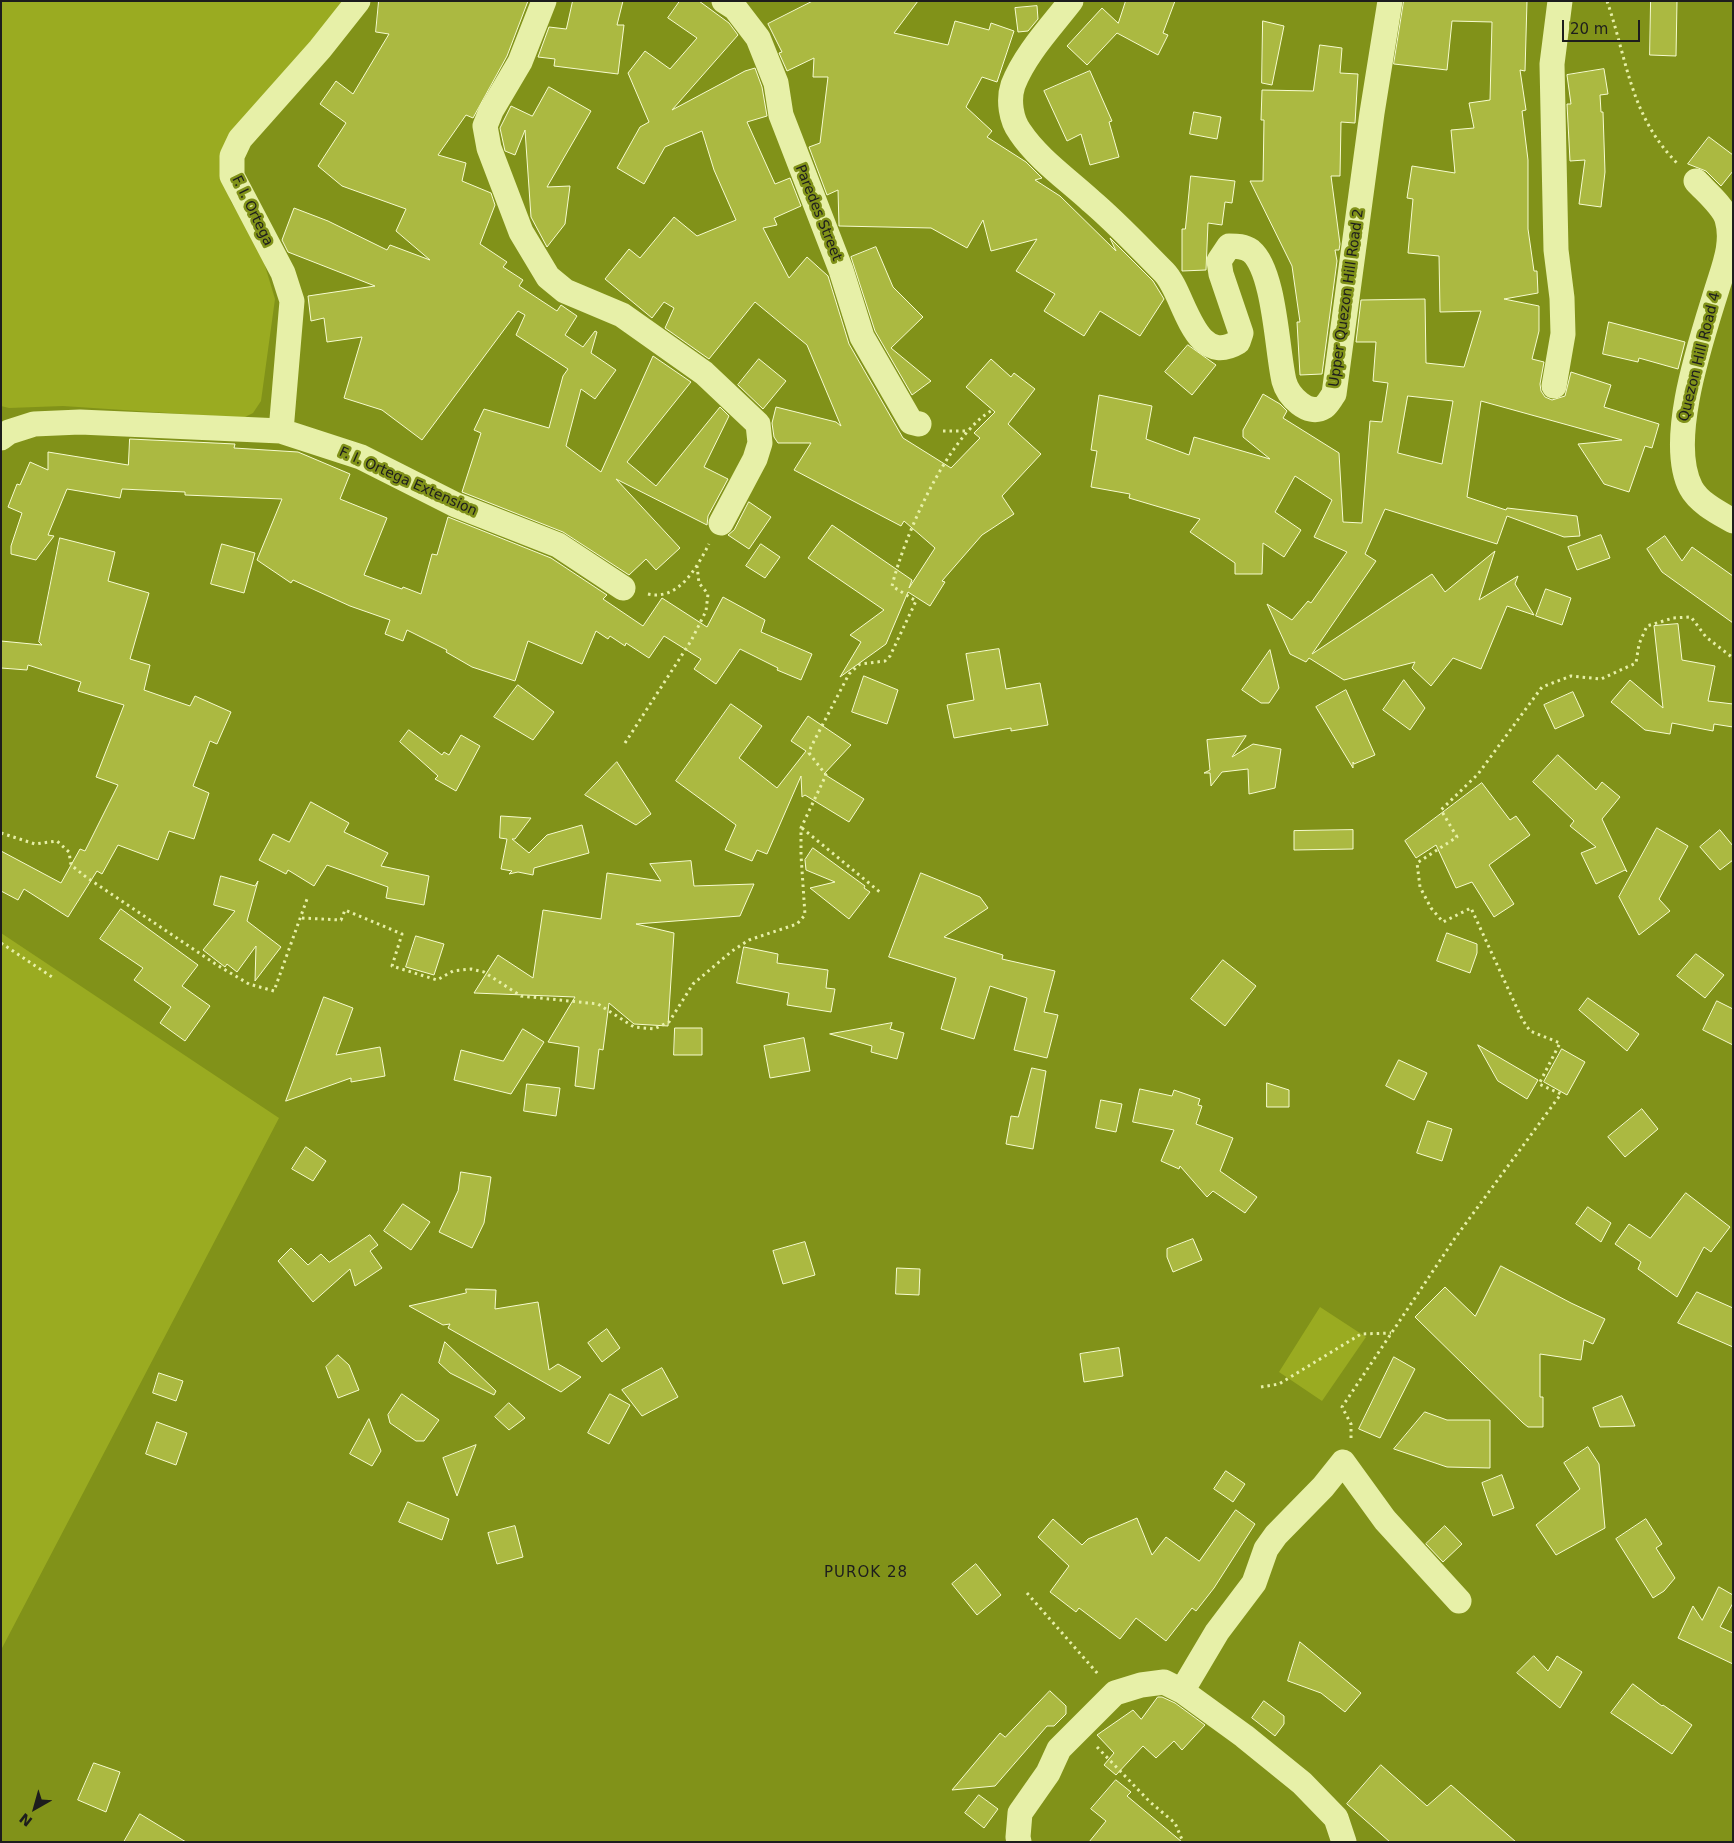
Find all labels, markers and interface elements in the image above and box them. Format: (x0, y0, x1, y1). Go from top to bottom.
scale bar (1564, 10, 1642, 42)
text: 20 m (1570, 20, 1608, 38)
street label: Paredes Street (791, 162, 845, 264)
street label: F. I. Ortega (228, 173, 276, 249)
street label: Upper Quezon Hill Road 2 (1326, 208, 1368, 388)
street label: Quezon Hill Road 4 (1676, 291, 1724, 423)
street label: F. I. Ortega Extension (336, 444, 480, 520)
district label: PUROK 28 (823, 1564, 909, 1582)
north arrow (10, 1783, 60, 1833)
text: N (16, 1810, 35, 1830)

